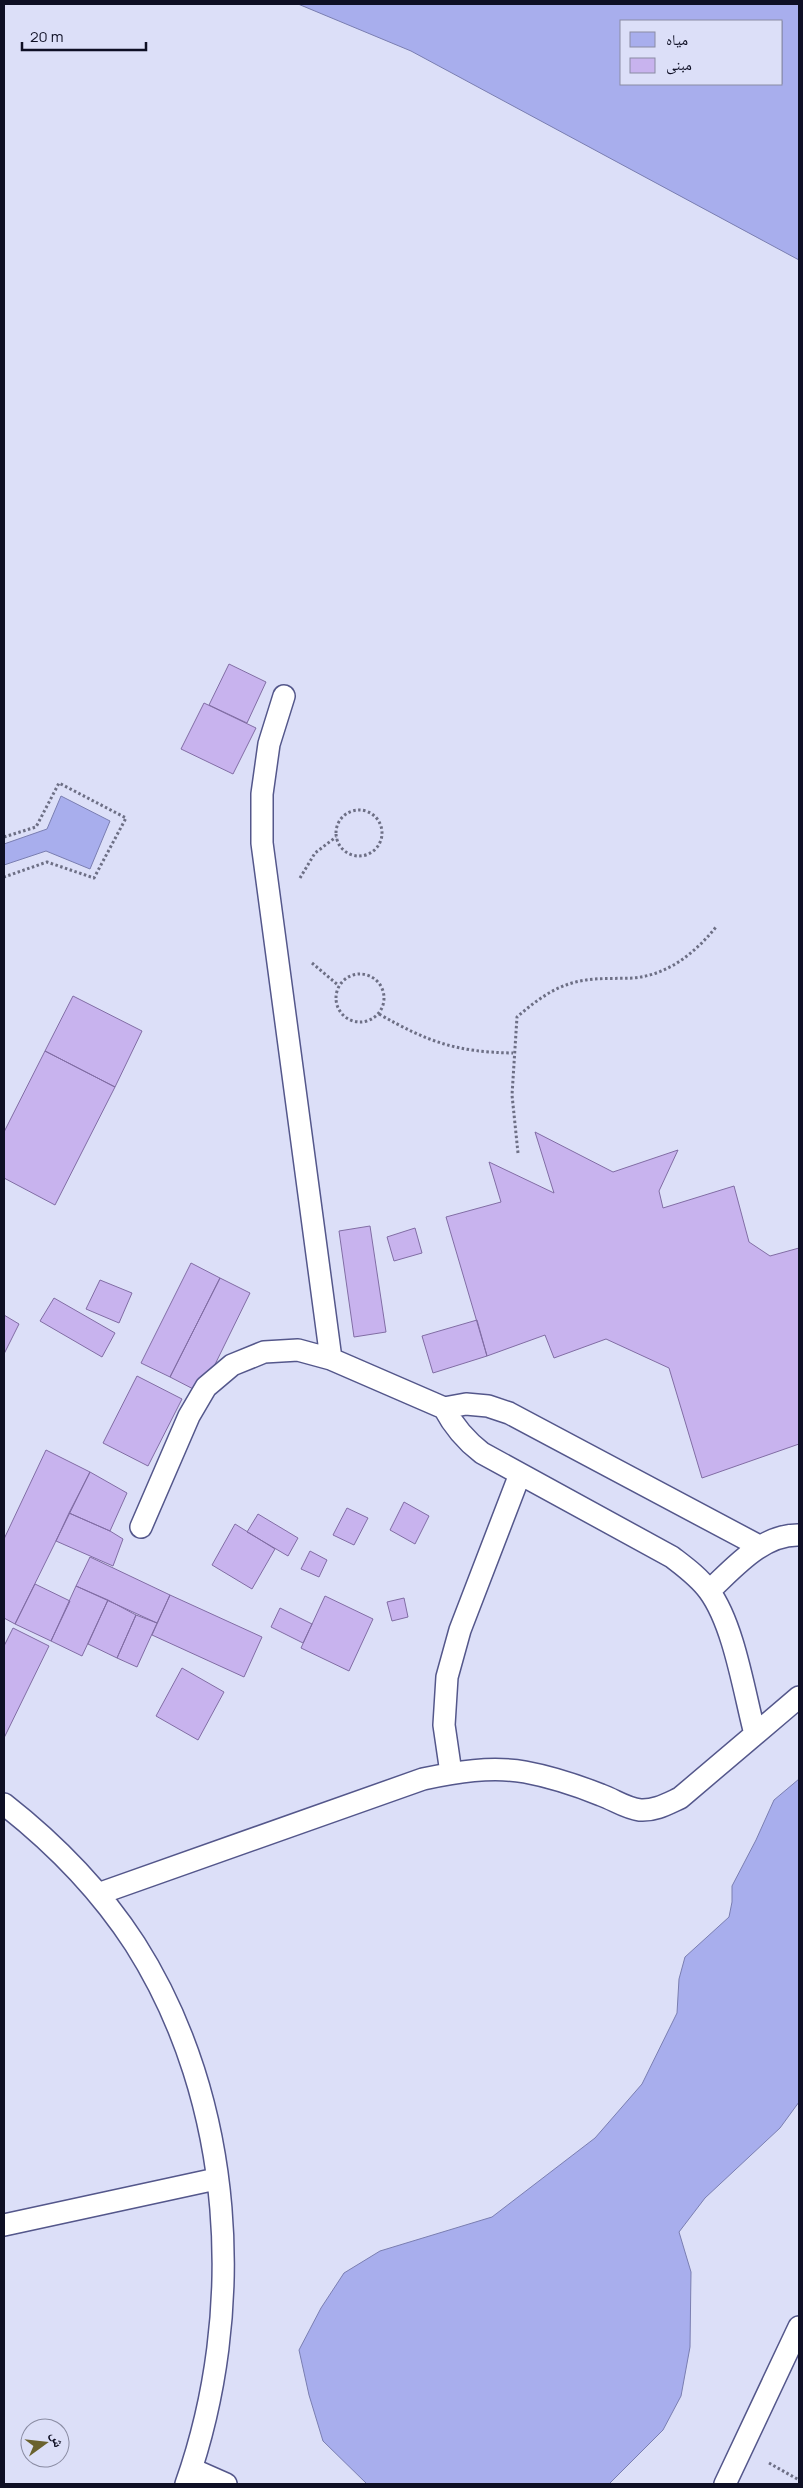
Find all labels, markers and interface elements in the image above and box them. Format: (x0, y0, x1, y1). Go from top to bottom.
scale bar (22, 20, 146, 52)
legend (620, 20, 783, 85)
text: 20 m (30, 26, 63, 47)
text: مياه (666, 29, 688, 50)
text: مبنى (666, 54, 692, 75)
north arrow (20, 2418, 70, 2468)
text: ش (47, 2430, 69, 2449)

